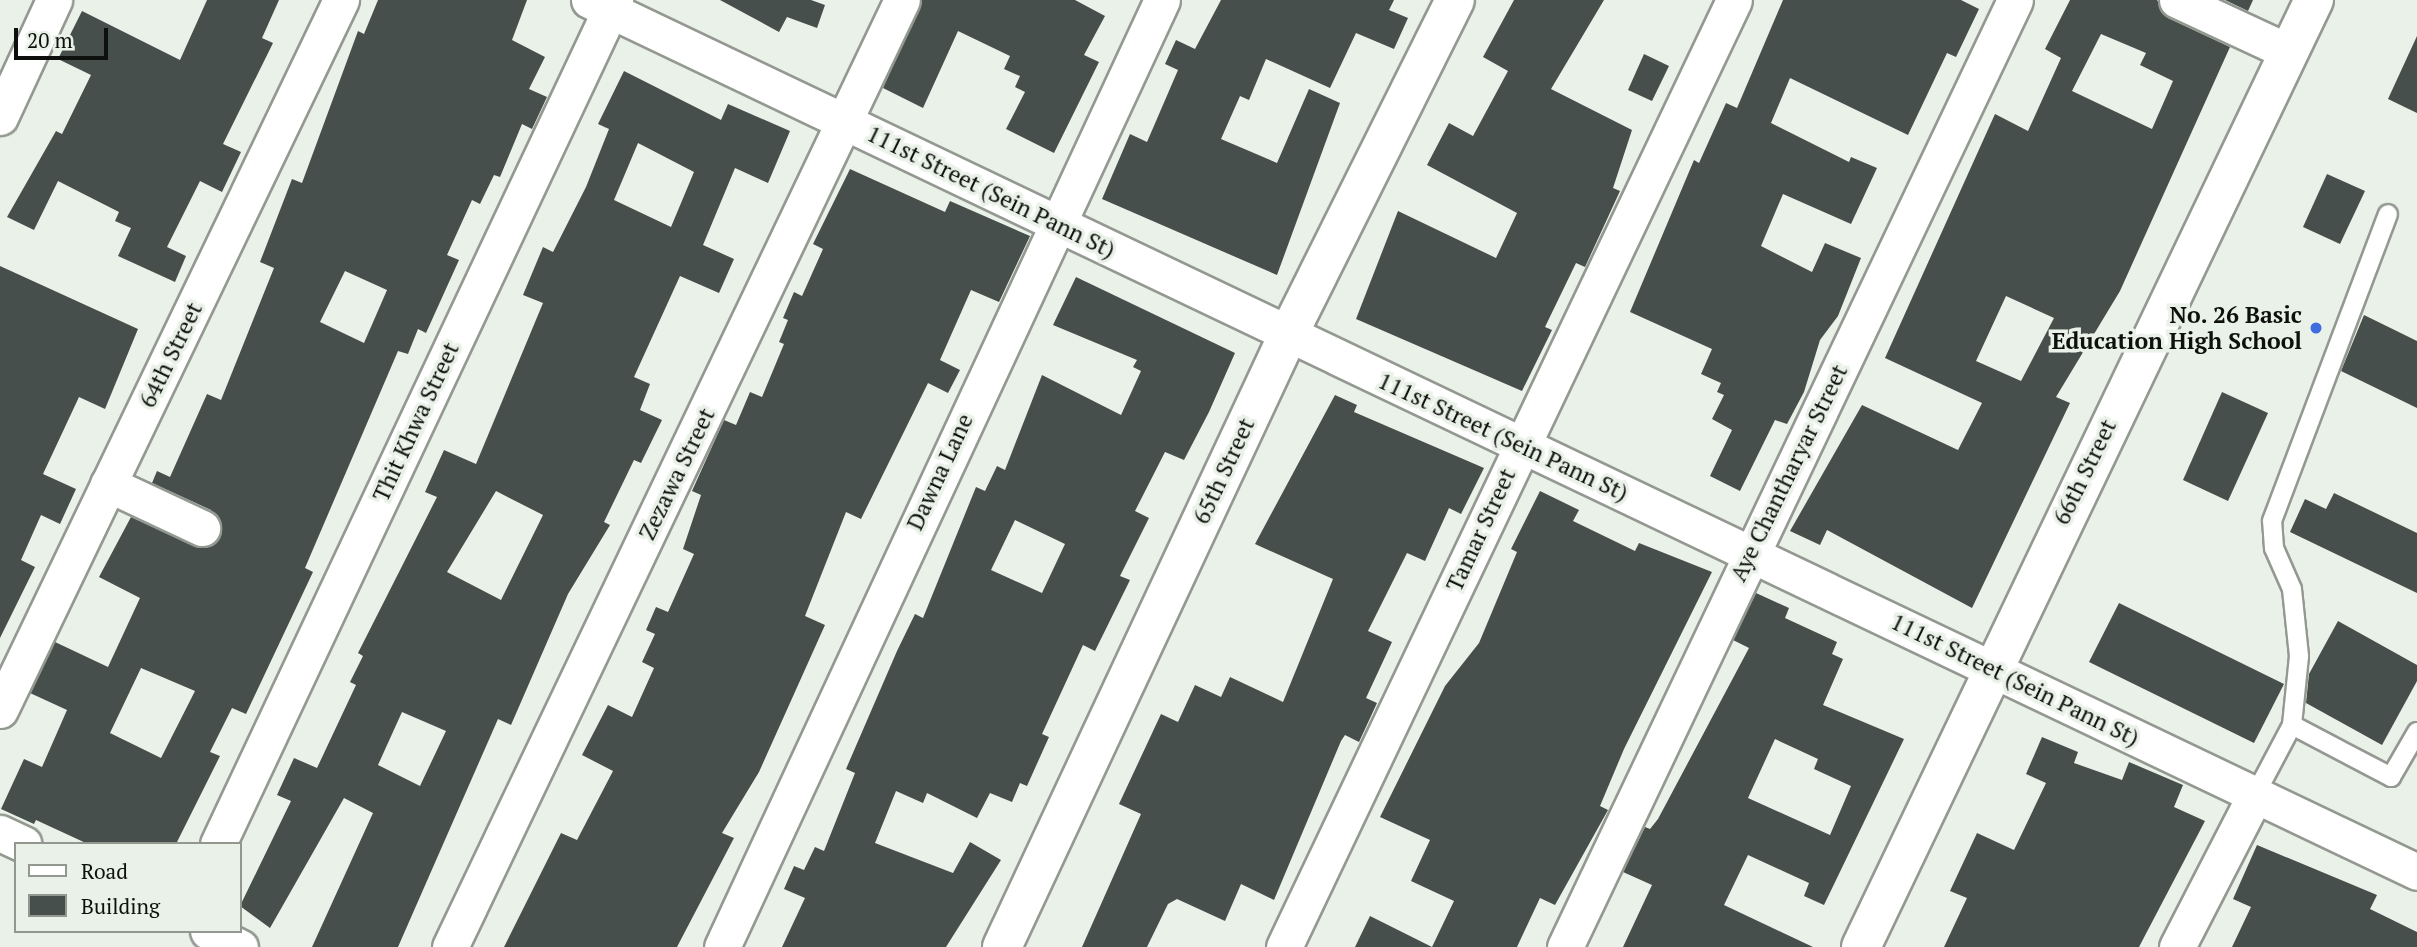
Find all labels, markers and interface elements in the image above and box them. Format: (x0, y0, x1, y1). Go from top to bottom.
scale bar (18, 14, 112, 58)
text: 20 m (27, 26, 73, 54)
street label: 111st Street (Sein Pann St) (862, 120, 1120, 264)
street label: 64th Street (134, 298, 208, 412)
place label: No. 26 Basic Education High School (2052, 301, 2302, 355)
marker: No. 26 Basic Education High School (2308, 320, 2324, 336)
street label: Thit Khwa Street (367, 338, 465, 506)
street label: Aye Chantharyar Street (1724, 360, 1854, 586)
street label: 111st Street (Sein Pann St) (1374, 367, 1632, 507)
street label: Zezawa Street (633, 404, 721, 544)
street label: Dawna Lane (901, 410, 979, 534)
street label: 65th Street (1188, 414, 1260, 528)
street label: 66th Street (2048, 415, 2122, 529)
street label: Tamar Street (1441, 464, 1521, 596)
street label: 111st Street (Sein Pann St) (1886, 608, 2144, 752)
legend (14, 842, 242, 933)
text: Road (81, 857, 128, 885)
text: Building (81, 892, 160, 920)

